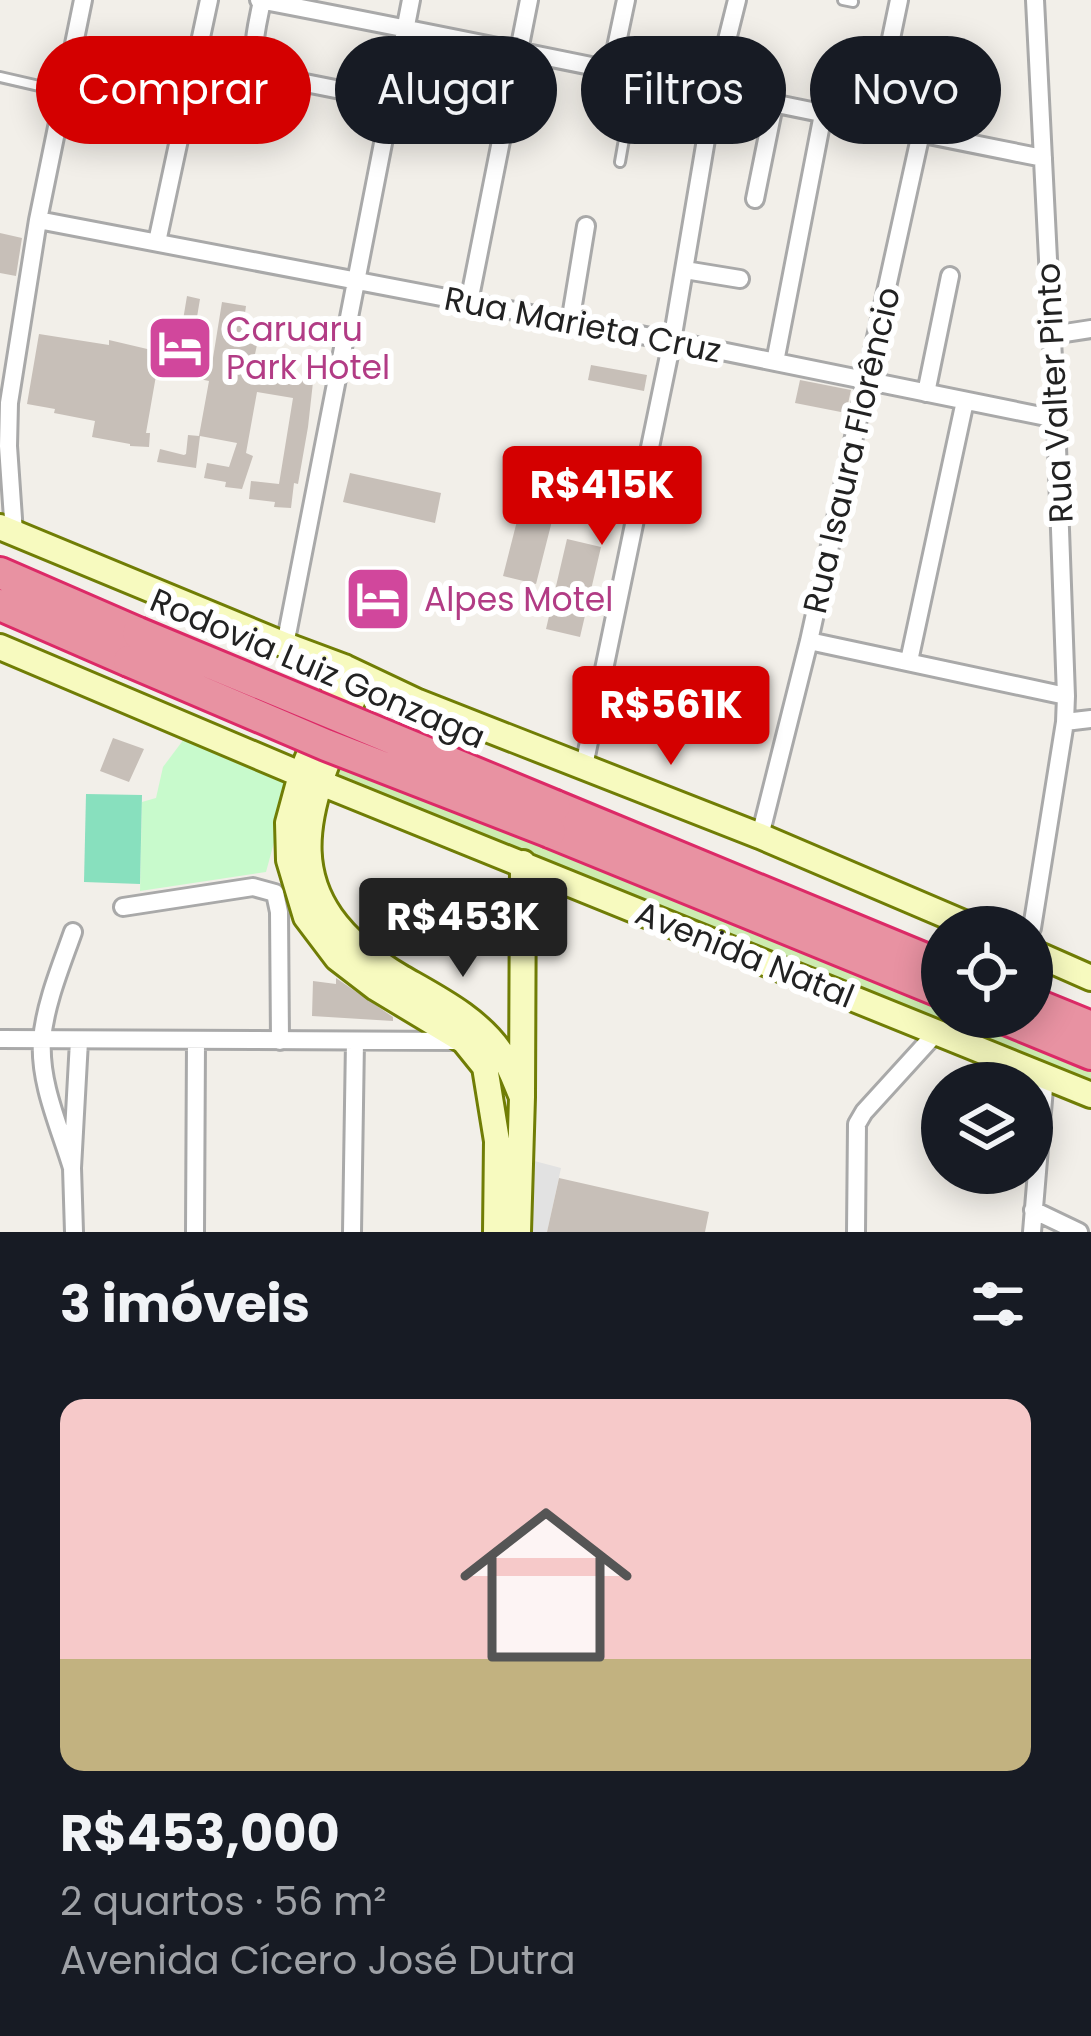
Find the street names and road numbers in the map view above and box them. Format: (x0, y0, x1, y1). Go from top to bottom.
street label: Rua Valter Pinto (1024, 262, 1085, 524)
street label: Rua Marieta Cruz (441, 275, 725, 374)
street label: Rua Isaura Florêncio (791, 282, 912, 618)
street label: Rodovia Luiz Gonzaga (143, 577, 492, 760)
street label: Avenida Natal (629, 889, 861, 1020)

